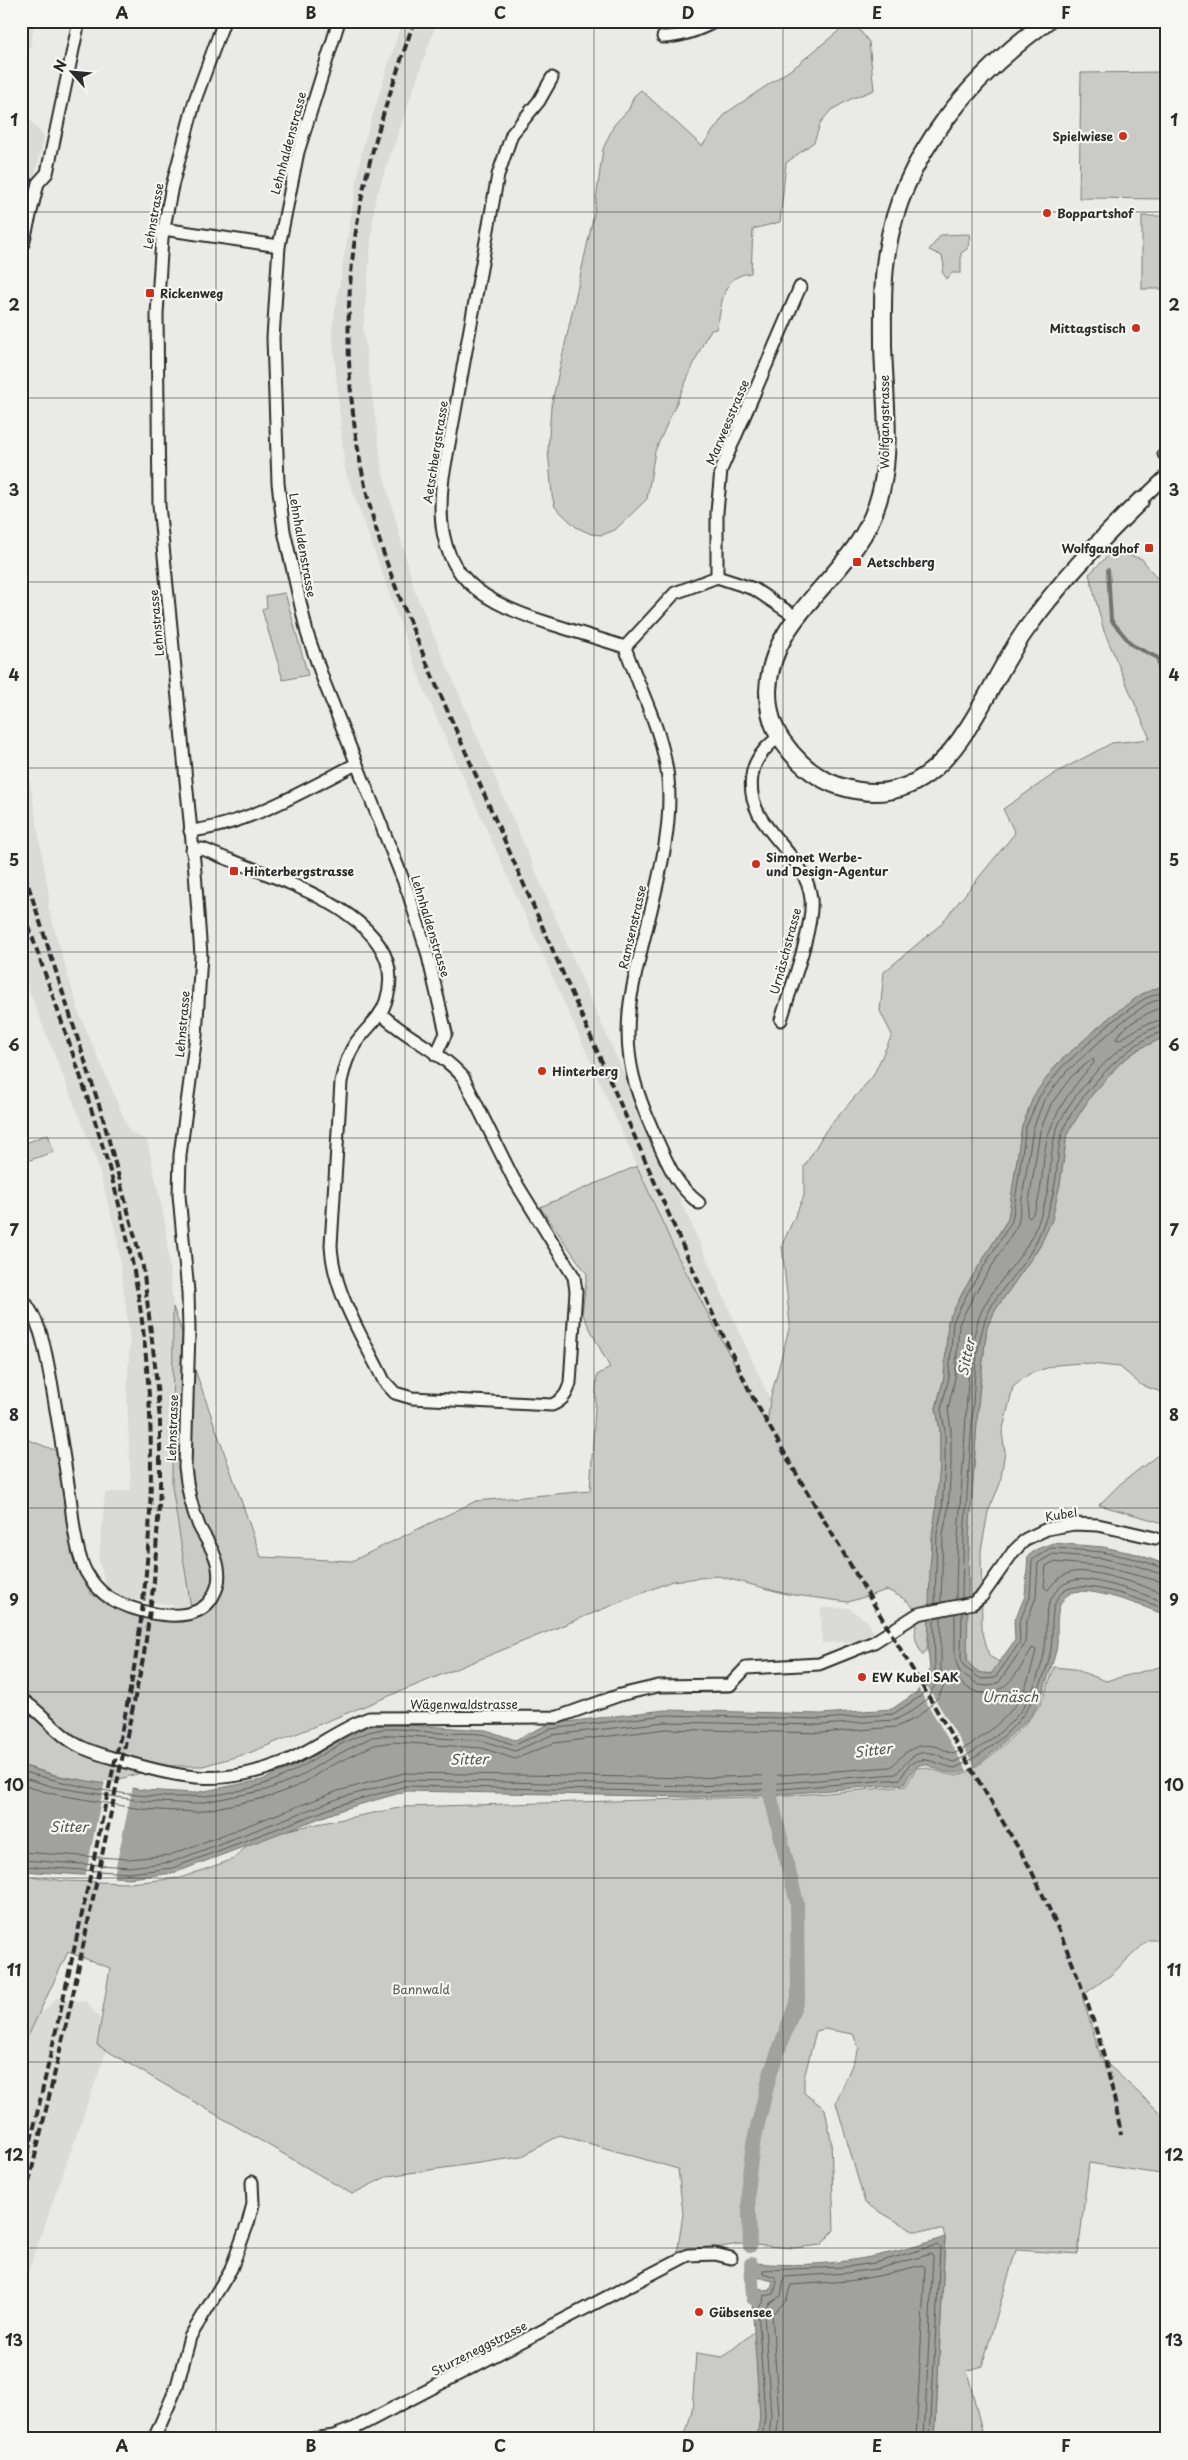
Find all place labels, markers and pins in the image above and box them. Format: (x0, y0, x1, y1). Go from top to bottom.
place label: Spielwiese (1052, 127, 1113, 145)
marker: Spielwiese (1117, 130, 1129, 142)
place label: Boppartshof (1057, 204, 1135, 222)
marker: Boppartshof (1041, 207, 1053, 219)
place label: Rickenweg (160, 284, 223, 302)
marker: Rickenweg (144, 287, 156, 299)
place label: Mittagstisch (1050, 319, 1126, 337)
marker: Mittagstisch (1130, 322, 1142, 334)
place label: Wolfganghof (1061, 539, 1140, 557)
marker: Wolfganghof (1143, 542, 1155, 554)
place label: Aetschberg (866, 553, 935, 571)
marker: Aetschberg (851, 556, 863, 568)
place label: Simonet Werbe- und Design-Agentur (766, 848, 889, 880)
marker: Simonet Werbe- und Design-Agentur (750, 858, 762, 870)
place label: Hinterbergstrasse (244, 862, 355, 880)
marker: Hinterbergstrasse (228, 865, 240, 877)
place label: Hinterberg (552, 1062, 618, 1080)
marker: Hinterberg (536, 1065, 548, 1077)
place label: EW Kubel SAK (872, 1668, 959, 1686)
marker: EW Kubel SAK (856, 1671, 868, 1683)
place label: Gübsensee (709, 2303, 772, 2321)
marker: Gübsensee (693, 2306, 705, 2318)

